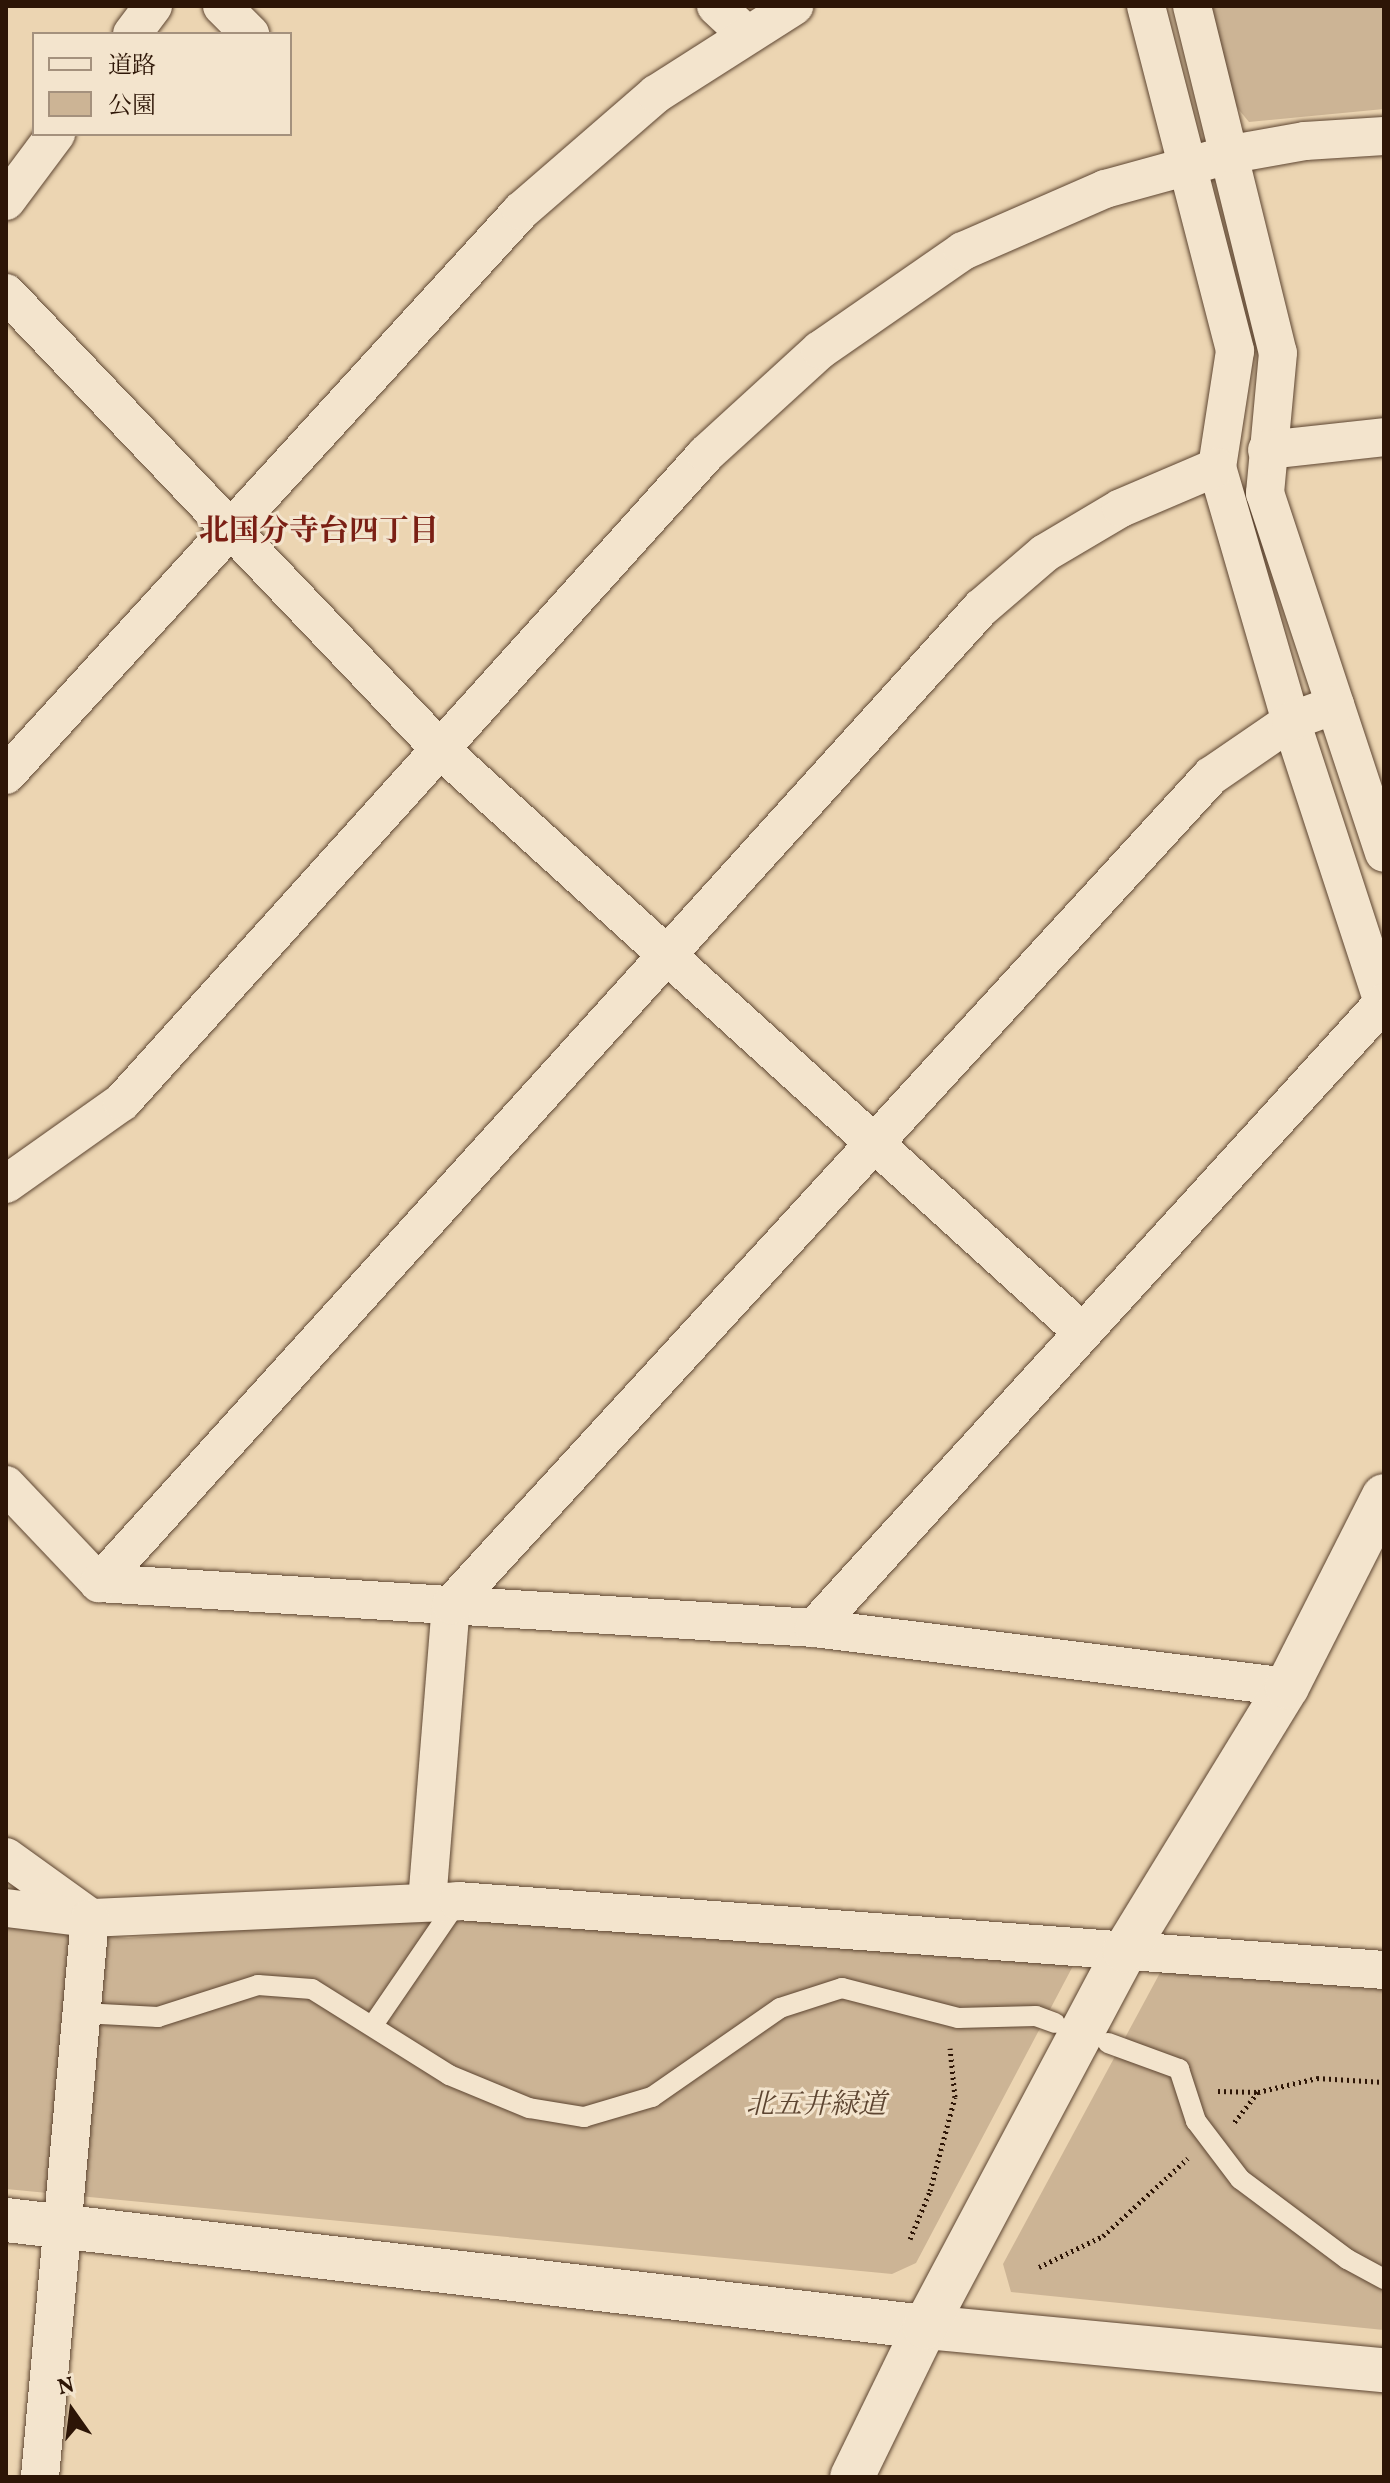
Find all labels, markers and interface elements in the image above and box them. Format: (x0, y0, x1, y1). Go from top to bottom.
legend (32, 32, 292, 136)
text: 道路 (108, 50, 156, 84)
text: 公園 (108, 90, 156, 124)
district label: 北国分寺台四丁目 (199, 514, 439, 550)
park label: 北五井緑道 (746, 2089, 886, 2123)
text: N (55, 2370, 78, 2404)
north arrow (32, 2371, 112, 2451)

